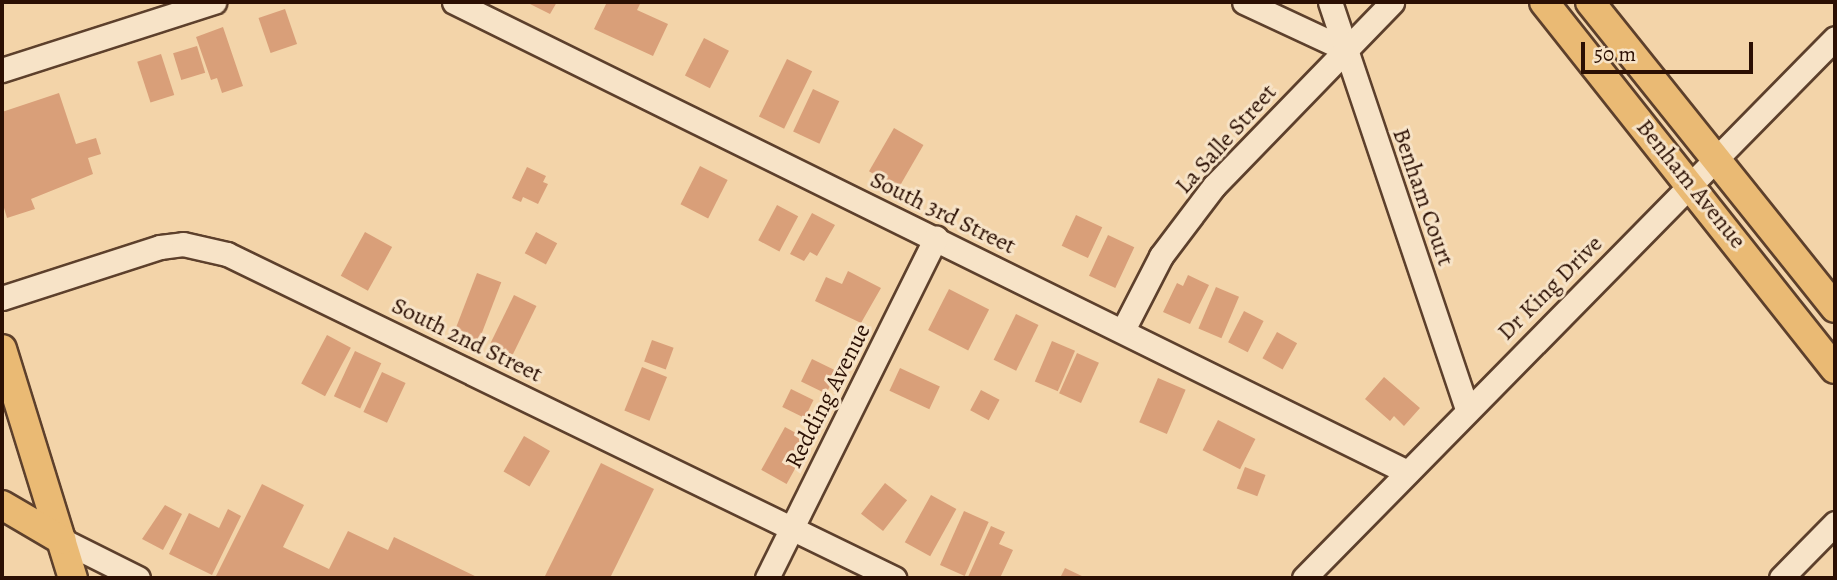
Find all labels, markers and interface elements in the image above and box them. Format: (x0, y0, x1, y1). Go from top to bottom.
scale bar (1585, 28, 1756, 72)
text: 50 m (1594, 40, 1636, 68)
street label: La Salle Street (1169, 78, 1283, 200)
street label: Benham Avenue (1630, 113, 1752, 255)
street label: Benham Court (1386, 125, 1460, 269)
street label: South 3rd Street (866, 165, 1020, 261)
street label: Dr King Drive (1492, 230, 1608, 346)
street label: South 2nd Street (387, 291, 547, 389)
street label: Redding Avenue (779, 319, 877, 473)

